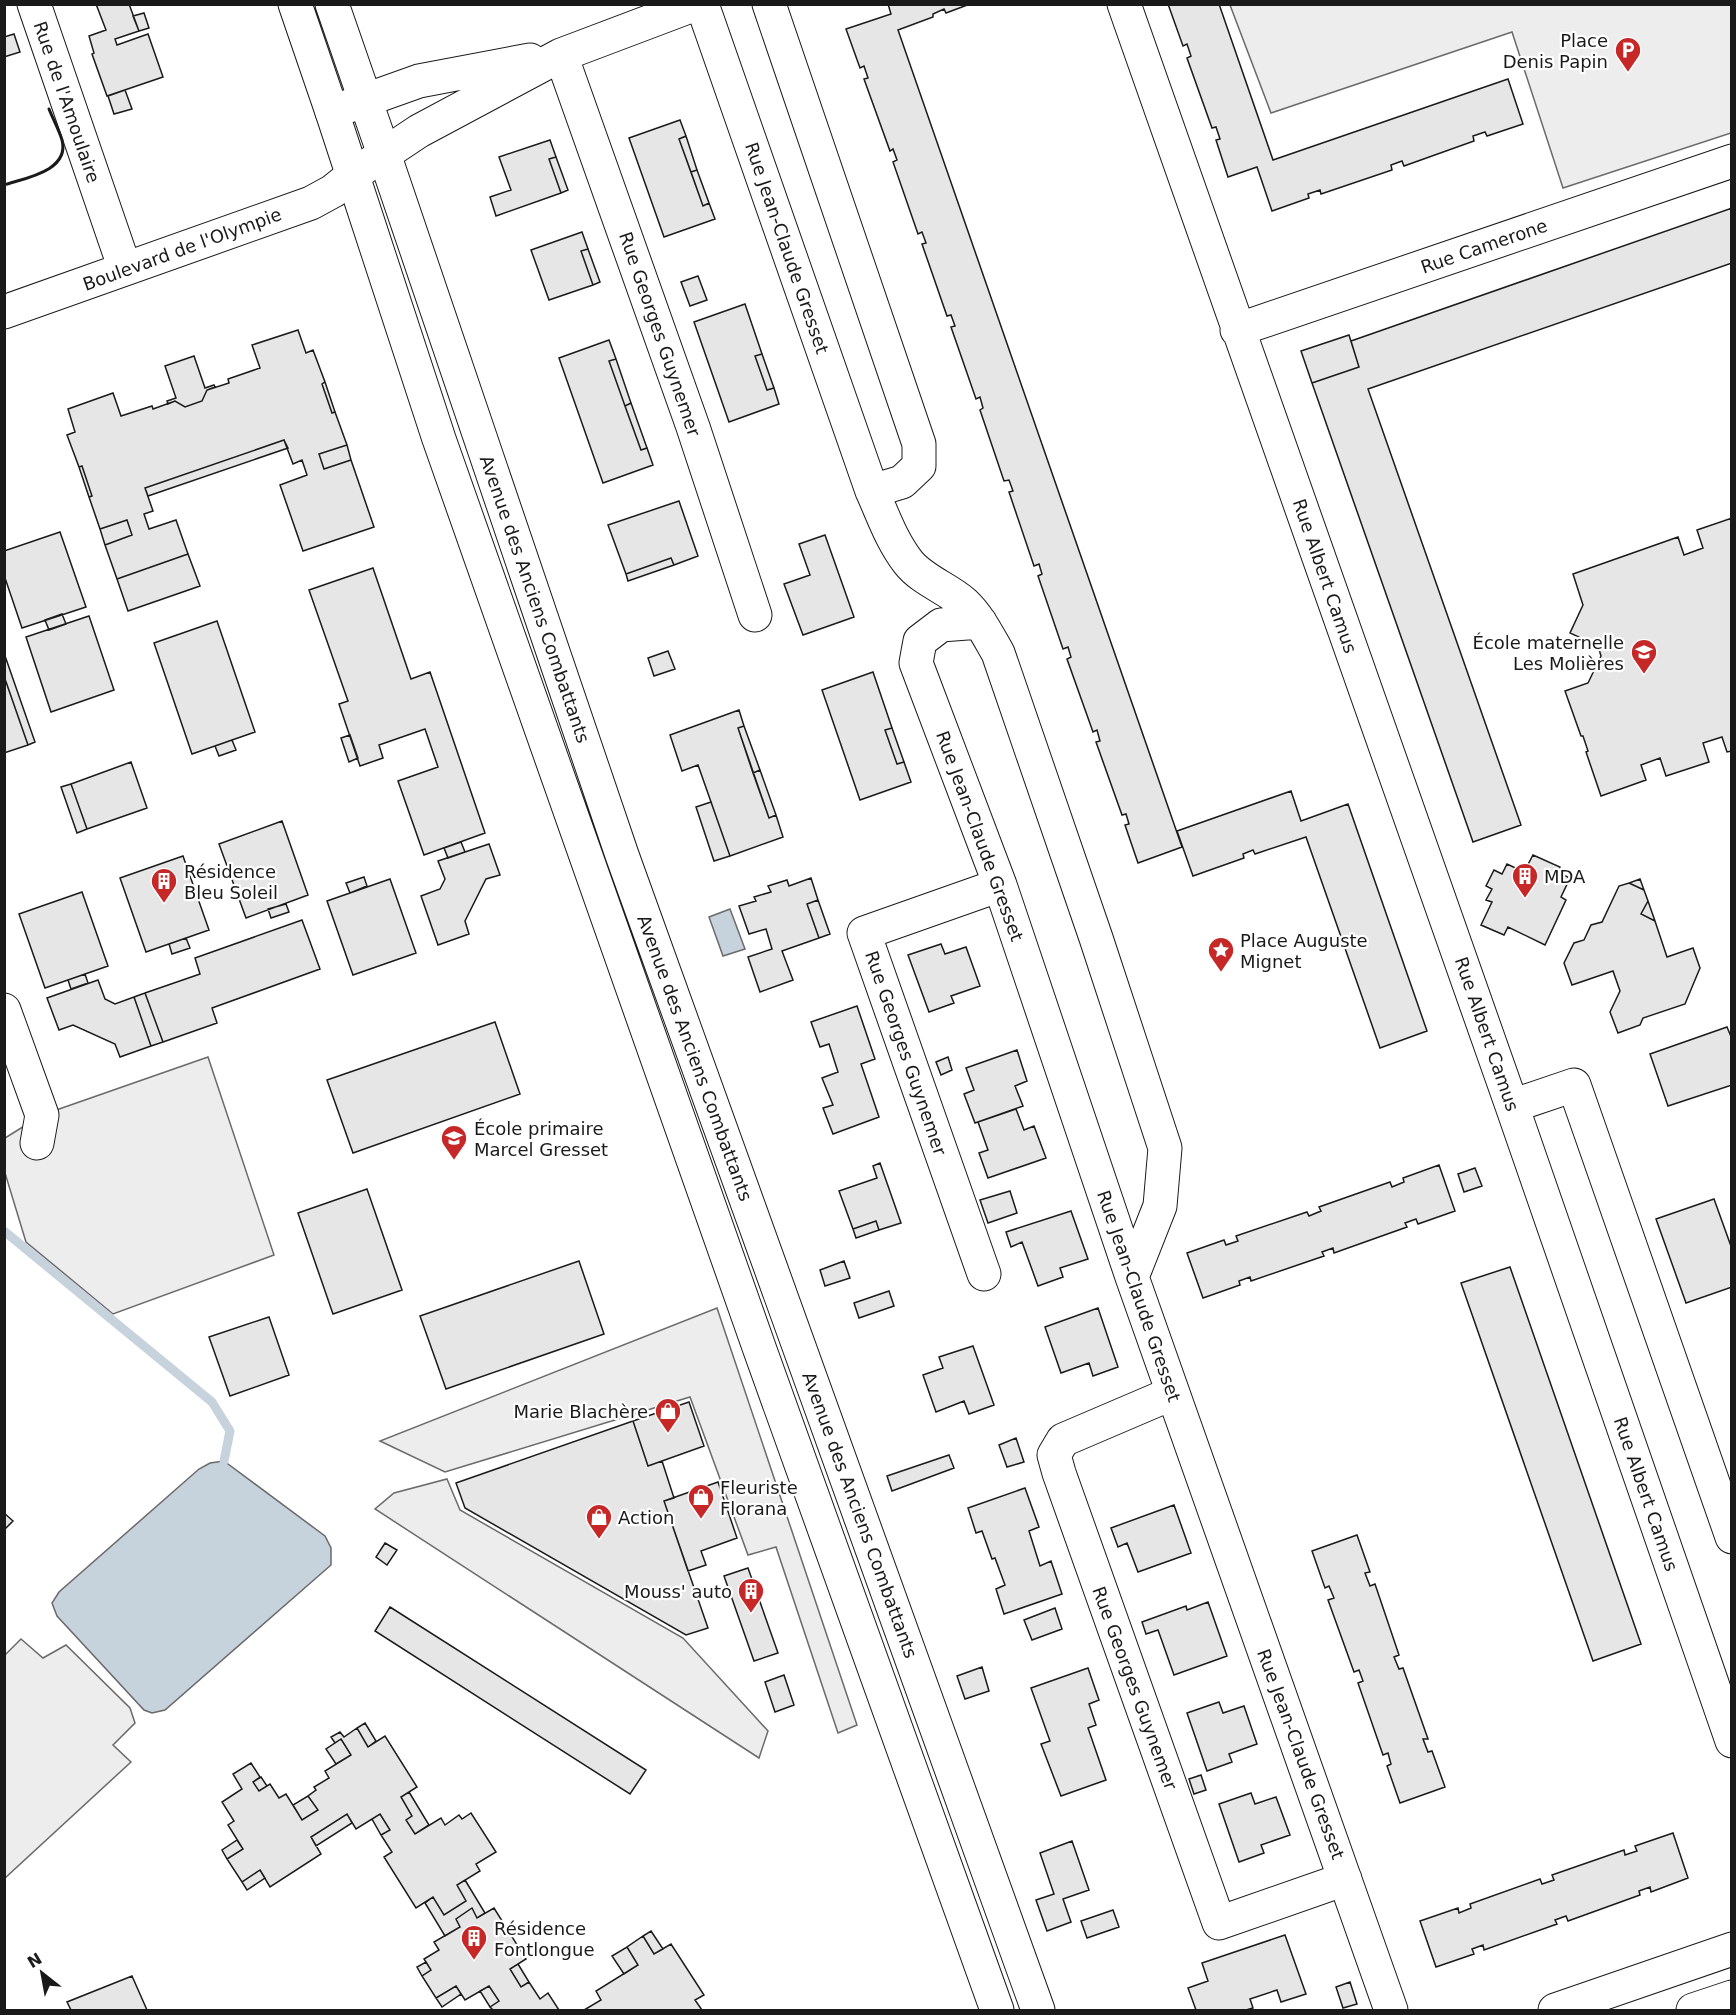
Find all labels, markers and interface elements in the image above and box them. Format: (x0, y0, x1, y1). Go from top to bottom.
street label: Rue de l'Amoulaire (29, 18, 105, 186)
place label: Place Denis Papin (1503, 30, 1608, 72)
parking icon: Place Denis Papin (1613, 35, 1643, 73)
street label: Rue Jean-Claude Gresset (741, 139, 833, 357)
street label: Boulevard de l'Olympie (80, 203, 284, 295)
street label: Rue Camerone (1418, 214, 1550, 278)
street label: Rue Georges Guynemer (615, 229, 705, 440)
street label: Avenue des Anciens Combattants (476, 452, 594, 746)
street label: Rue Albert Camus (1289, 496, 1361, 656)
place label: École maternelle Les Molières (1473, 632, 1624, 674)
school or university icon: École maternelle Les Molières (1629, 637, 1659, 675)
street label: Rue Jean-Claude Gresset (932, 728, 1028, 944)
place label: Résidence Bleu Soleil (184, 861, 278, 903)
building icon: MDA (1510, 861, 1540, 899)
building icon: Résidence Bleu Soleil (149, 866, 179, 904)
place label: MDA (1544, 866, 1586, 887)
street label: Avenue des Anciens Combattants (633, 912, 757, 1204)
place label: Place Auguste Mignet (1240, 930, 1368, 972)
place icon: Place Auguste Mignet (1206, 935, 1236, 973)
street label: Rue Georges Guynemer (861, 948, 951, 1159)
street label: Rue Albert Camus (1451, 954, 1523, 1114)
place label: École primaire Marcel Gresset (474, 1118, 608, 1160)
school or university icon: École primaire Marcel Gresset (439, 1123, 469, 1161)
street label: Rue Jean-Claude Gresset (1093, 1187, 1185, 1405)
street label: Avenue des Anciens Combattants (798, 1369, 922, 1661)
shop icon: Marie Blachère (653, 1396, 683, 1434)
place label: Marie Blachère (513, 1401, 648, 1422)
street label: Rue Albert Camus (1610, 1414, 1682, 1574)
place label: Fleuriste Florana (720, 1477, 798, 1519)
shop icon: Fleuriste Florana (686, 1482, 716, 1520)
shop icon: Action (584, 1502, 614, 1540)
place label: Action (618, 1507, 674, 1528)
building icon: Mouss' auto (736, 1576, 766, 1614)
place label: Mouss' auto (624, 1581, 732, 1602)
street label: Rue Georges Guynemer (1088, 1583, 1182, 1793)
street label: Rue Jean-Claude Gresset (1253, 1646, 1349, 1862)
place label: Résidence Fontlongue (494, 1918, 595, 1960)
building icon: Résidence Fontlongue (459, 1923, 489, 1961)
north arrow (12, 1943, 72, 2003)
text: N (24, 1949, 45, 1972)

